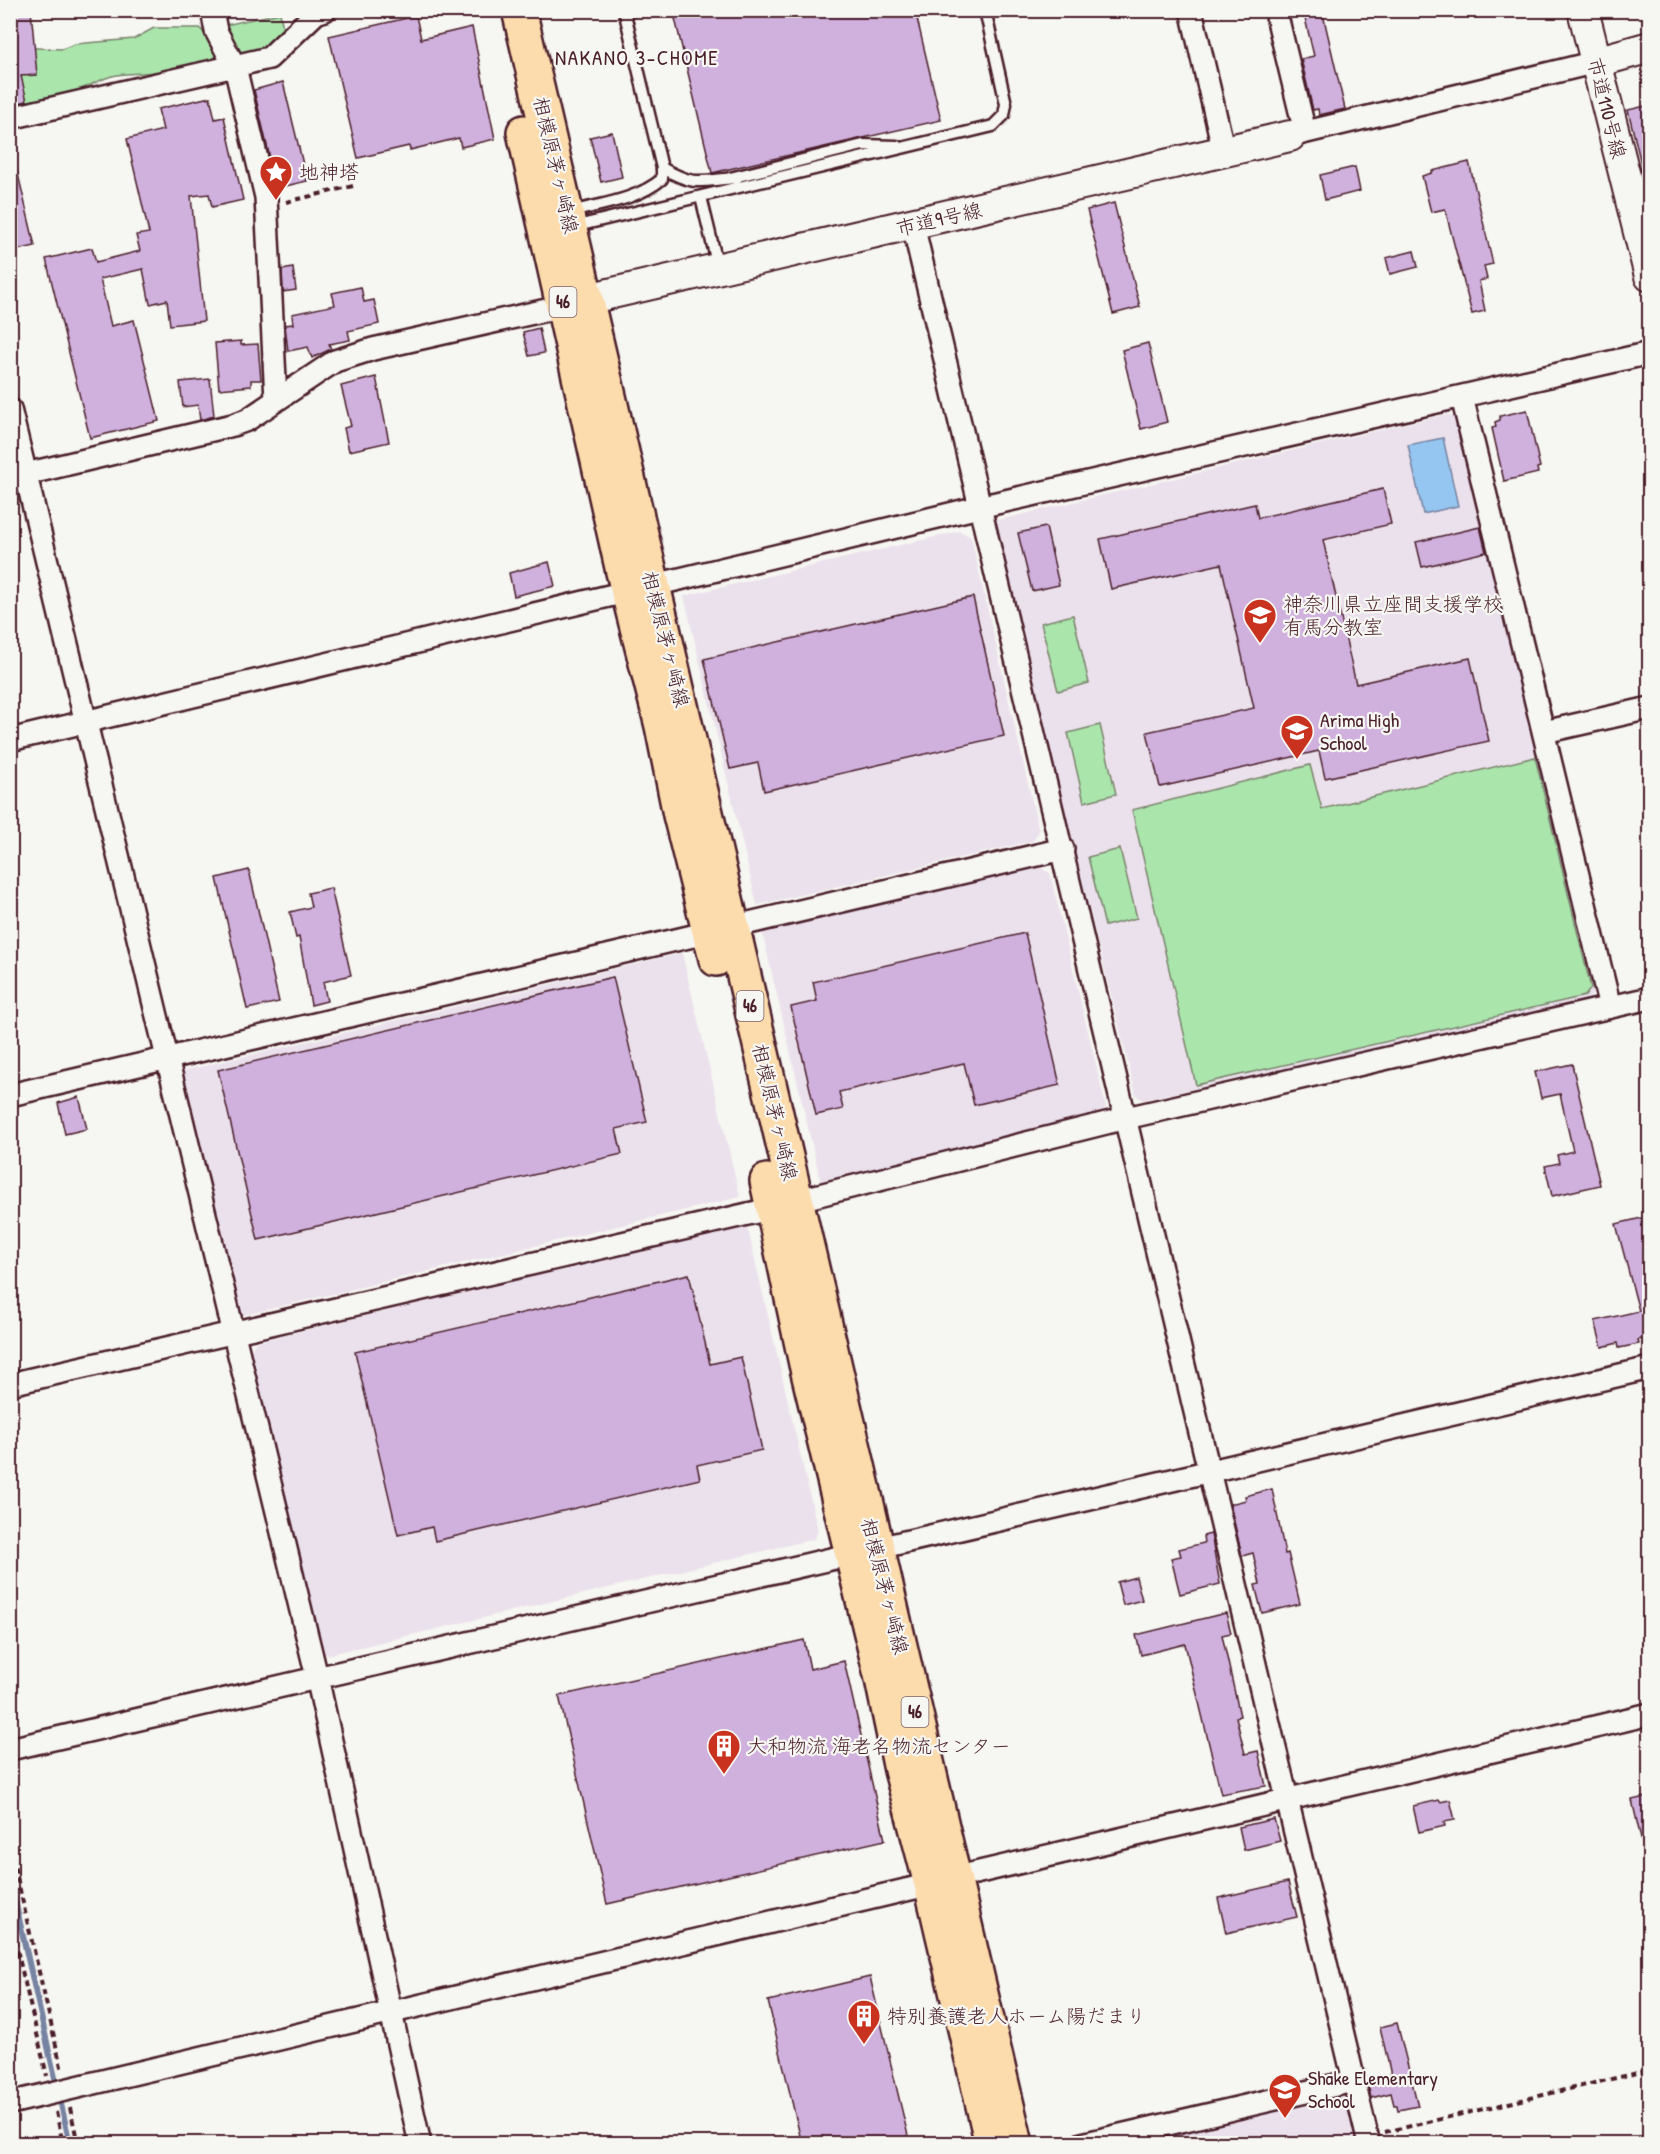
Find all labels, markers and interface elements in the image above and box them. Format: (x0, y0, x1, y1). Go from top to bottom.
district label: NAKANO 3-CHOME (555, 43, 719, 72)
street label: 市道110号線 (1582, 54, 1633, 161)
street label: 相模原茅ヶ崎線 (528, 94, 585, 236)
place icon: 地神塔 (258, 154, 294, 201)
place label: 地神塔 (299, 158, 359, 185)
street label: 市道9号線 (893, 196, 984, 241)
road number: 46 (550, 287, 576, 317)
street label: 相模原茅ヶ崎線 (636, 568, 697, 710)
place label: 神奈川県立座間支援学校 有馬分教室 (1283, 590, 1503, 640)
school or university icon: 神奈川県立座間支援学校 有馬分教室 (1242, 597, 1278, 644)
place label: Arima High School (1320, 706, 1399, 756)
school or university icon: Arima High School (1279, 713, 1315, 760)
road number: 46 (736, 991, 764, 1021)
street label: 相模原茅ヶ崎線 (747, 1041, 804, 1183)
street label: 相模原茅ヶ崎線 (855, 1515, 916, 1657)
road number: 46 (902, 1697, 928, 1727)
building icon: 大和物流 海老名物流センター (706, 1728, 742, 1775)
place label: 大和物流 海老名物流センター (747, 1732, 1011, 1759)
building icon: 特別養護老人ホーム陽だまり (846, 1998, 882, 2045)
place label: 特別養護老人ホーム陽だまり (887, 2002, 1146, 2029)
place label: Shake Elementary School (1308, 2064, 1438, 2114)
school or university icon: Shake Elementary School (1267, 2072, 1303, 2119)

